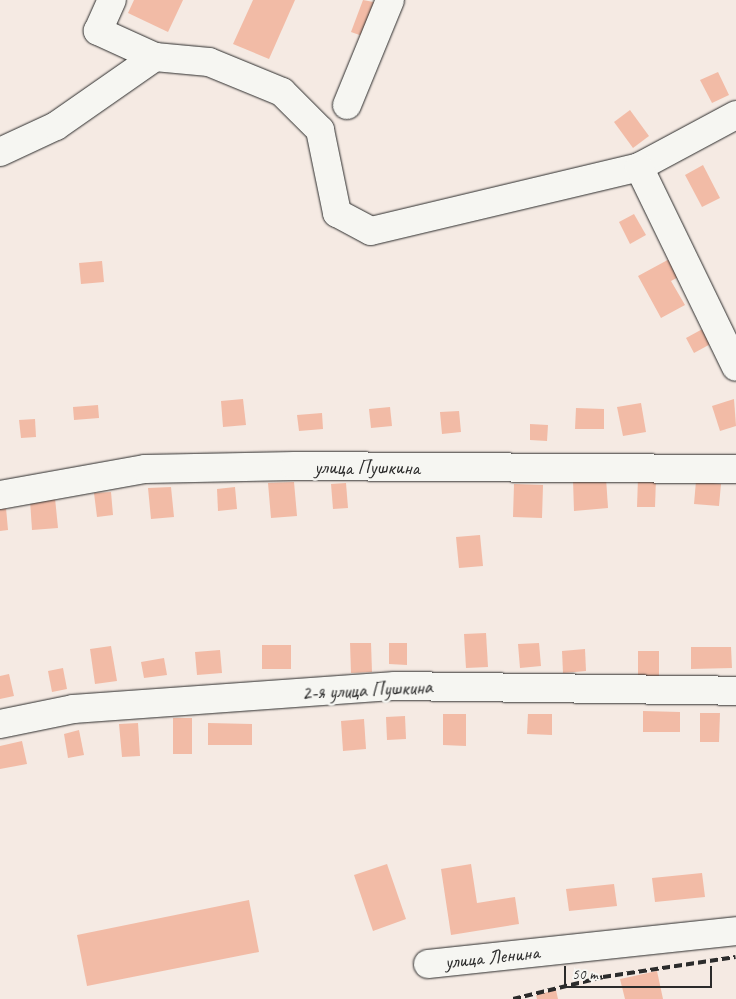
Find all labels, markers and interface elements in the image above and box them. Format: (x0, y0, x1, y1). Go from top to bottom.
street label: улица Пушкина (314, 455, 420, 479)
street label: 2-я улица Пушкина (299, 675, 435, 705)
street label: улица Ленина (444, 940, 540, 974)
scale bar (566, 956, 714, 988)
text: 50 m (572, 965, 598, 984)

